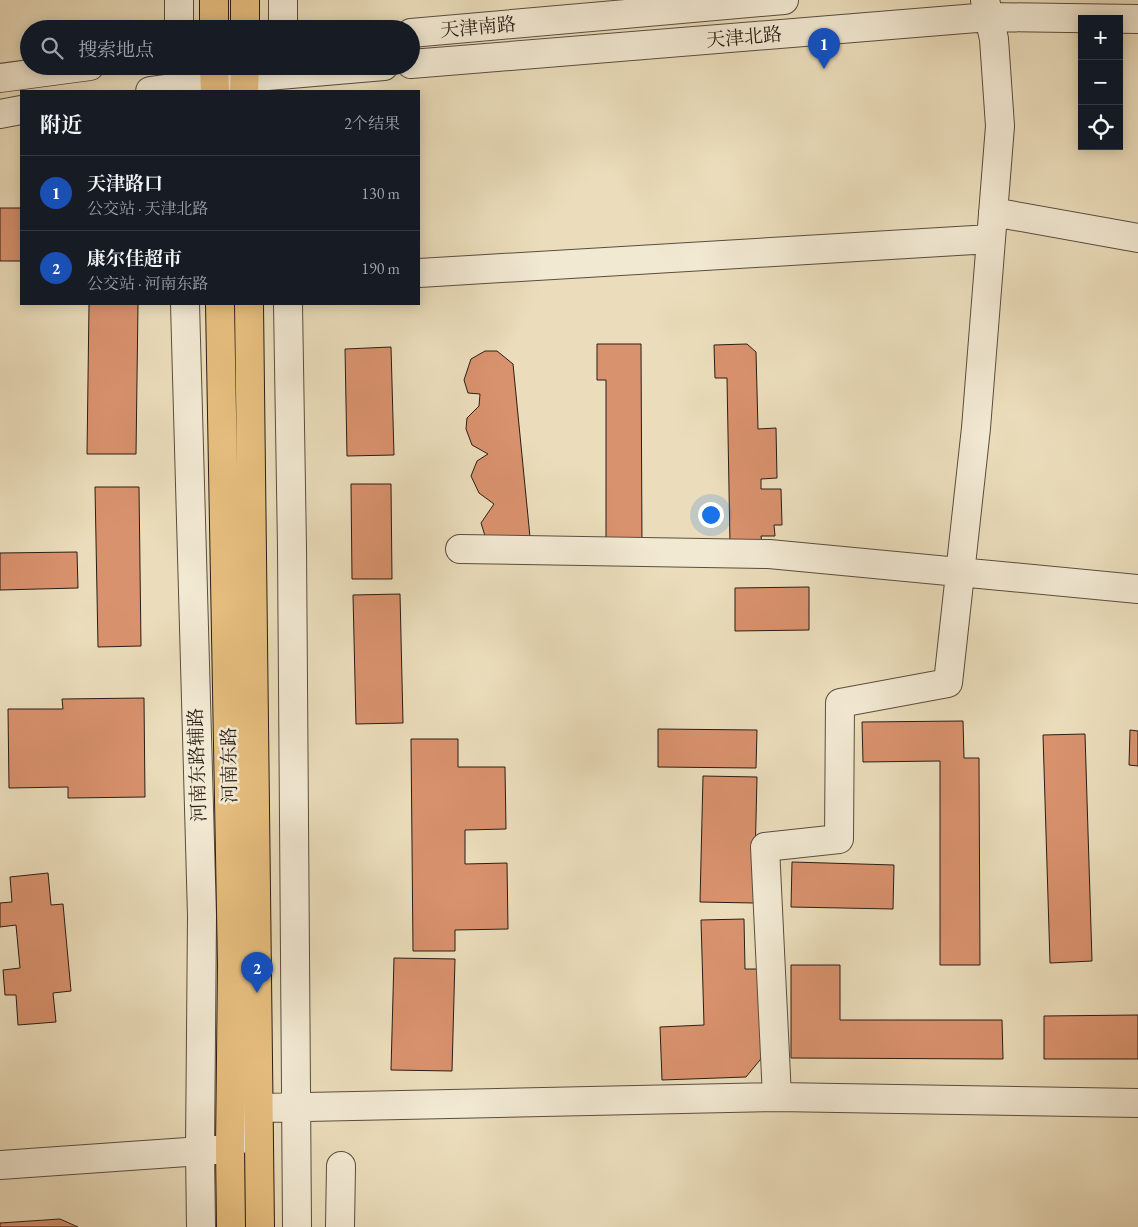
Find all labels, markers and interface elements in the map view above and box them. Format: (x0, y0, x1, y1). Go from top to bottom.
street label: 天津南路 (439, 11, 517, 43)
map controls (1078, 15, 1123, 150)
button: + (1078, 15, 1123, 60)
search box (20, 20, 420, 75)
street label: 天津北路 (705, 21, 783, 53)
pin: 1 (808, 28, 840, 69)
icon: search (38, 34, 66, 62)
text: 搜索地点 (78, 37, 154, 62)
button: − (1078, 60, 1123, 105)
button: locate (1078, 105, 1123, 150)
text: 附近 (40, 111, 82, 138)
text: 2个结果 (344, 113, 400, 134)
text: 天津路口 (87, 171, 163, 196)
text: 1 (52, 183, 60, 204)
text: 130 m (361, 183, 400, 204)
text: 公交站 · 天津北路 (87, 198, 209, 219)
text: 康尔佳超市 (87, 246, 182, 271)
text: 2 (52, 258, 60, 279)
text: 190 m (361, 258, 400, 279)
text: 公交站 · 河南东路 (87, 273, 209, 294)
your location (698, 502, 724, 528)
street label: 河南东路辅路 (183, 708, 211, 822)
street label: 河南东路 (216, 727, 242, 803)
pin: 2 (241, 952, 273, 993)

